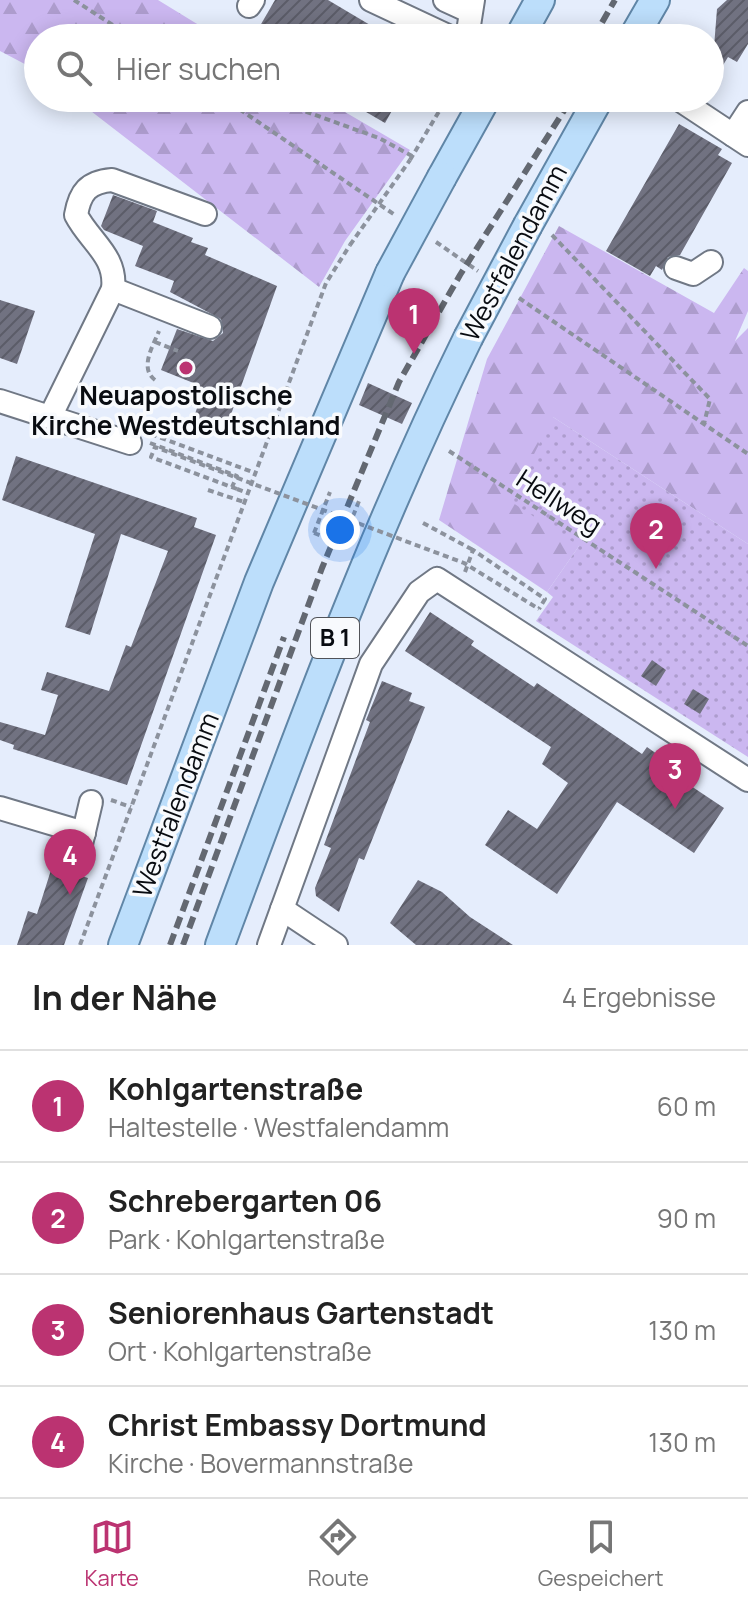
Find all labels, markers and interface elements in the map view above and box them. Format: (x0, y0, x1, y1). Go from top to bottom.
search box (24, 24, 724, 112)
icon: search (52, 46, 96, 90)
text: Hier suchen (116, 48, 281, 89)
street label: Westfalendamm (451, 158, 575, 347)
pin: 1 (388, 288, 440, 354)
marker: Neuapostolische Kirche Westdeutschland (177, 359, 195, 377)
place label: Neuapostolische Kirche Westdeutschland (31, 377, 341, 443)
street label: Hellweg (510, 460, 609, 542)
pin: 2 (630, 503, 682, 569)
your location (320, 510, 360, 550)
road number: B 1 (311, 618, 359, 658)
street label: Westfalendamm (123, 707, 227, 902)
pin: 3 (649, 743, 701, 809)
pin: 4 (44, 829, 96, 895)
text: In der Nähe (32, 974, 217, 1020)
text: 4 Ergebnisse (562, 979, 716, 1015)
text: Kohlgartenstraße (108, 1068, 363, 1109)
text: 1 (52, 1088, 64, 1124)
text: 60 m (657, 1088, 716, 1124)
text: Haltestelle · Westfalendamm (108, 1109, 449, 1145)
text: Schrebergarten 06 (108, 1180, 382, 1221)
text: 2 (50, 1200, 66, 1236)
text: 90 m (657, 1200, 716, 1236)
text: Park · Kohlgartenstraße (108, 1221, 385, 1257)
text: Seniorenhaus Gartenstadt (108, 1292, 494, 1333)
text: 3 (50, 1312, 66, 1348)
text: 130 m (648, 1312, 716, 1348)
text: Ort · Kohlgartenstraße (108, 1333, 372, 1369)
text: Christ Embassy Dortmund (108, 1404, 487, 1445)
text: 4 (50, 1424, 66, 1460)
text: 130 m (648, 1424, 716, 1460)
text: Kirche · Bovermannstraße (108, 1445, 414, 1481)
tab: Karte (84, 1515, 139, 1593)
tab: Route (308, 1515, 369, 1593)
tab: Gespeichert (538, 1515, 664, 1593)

